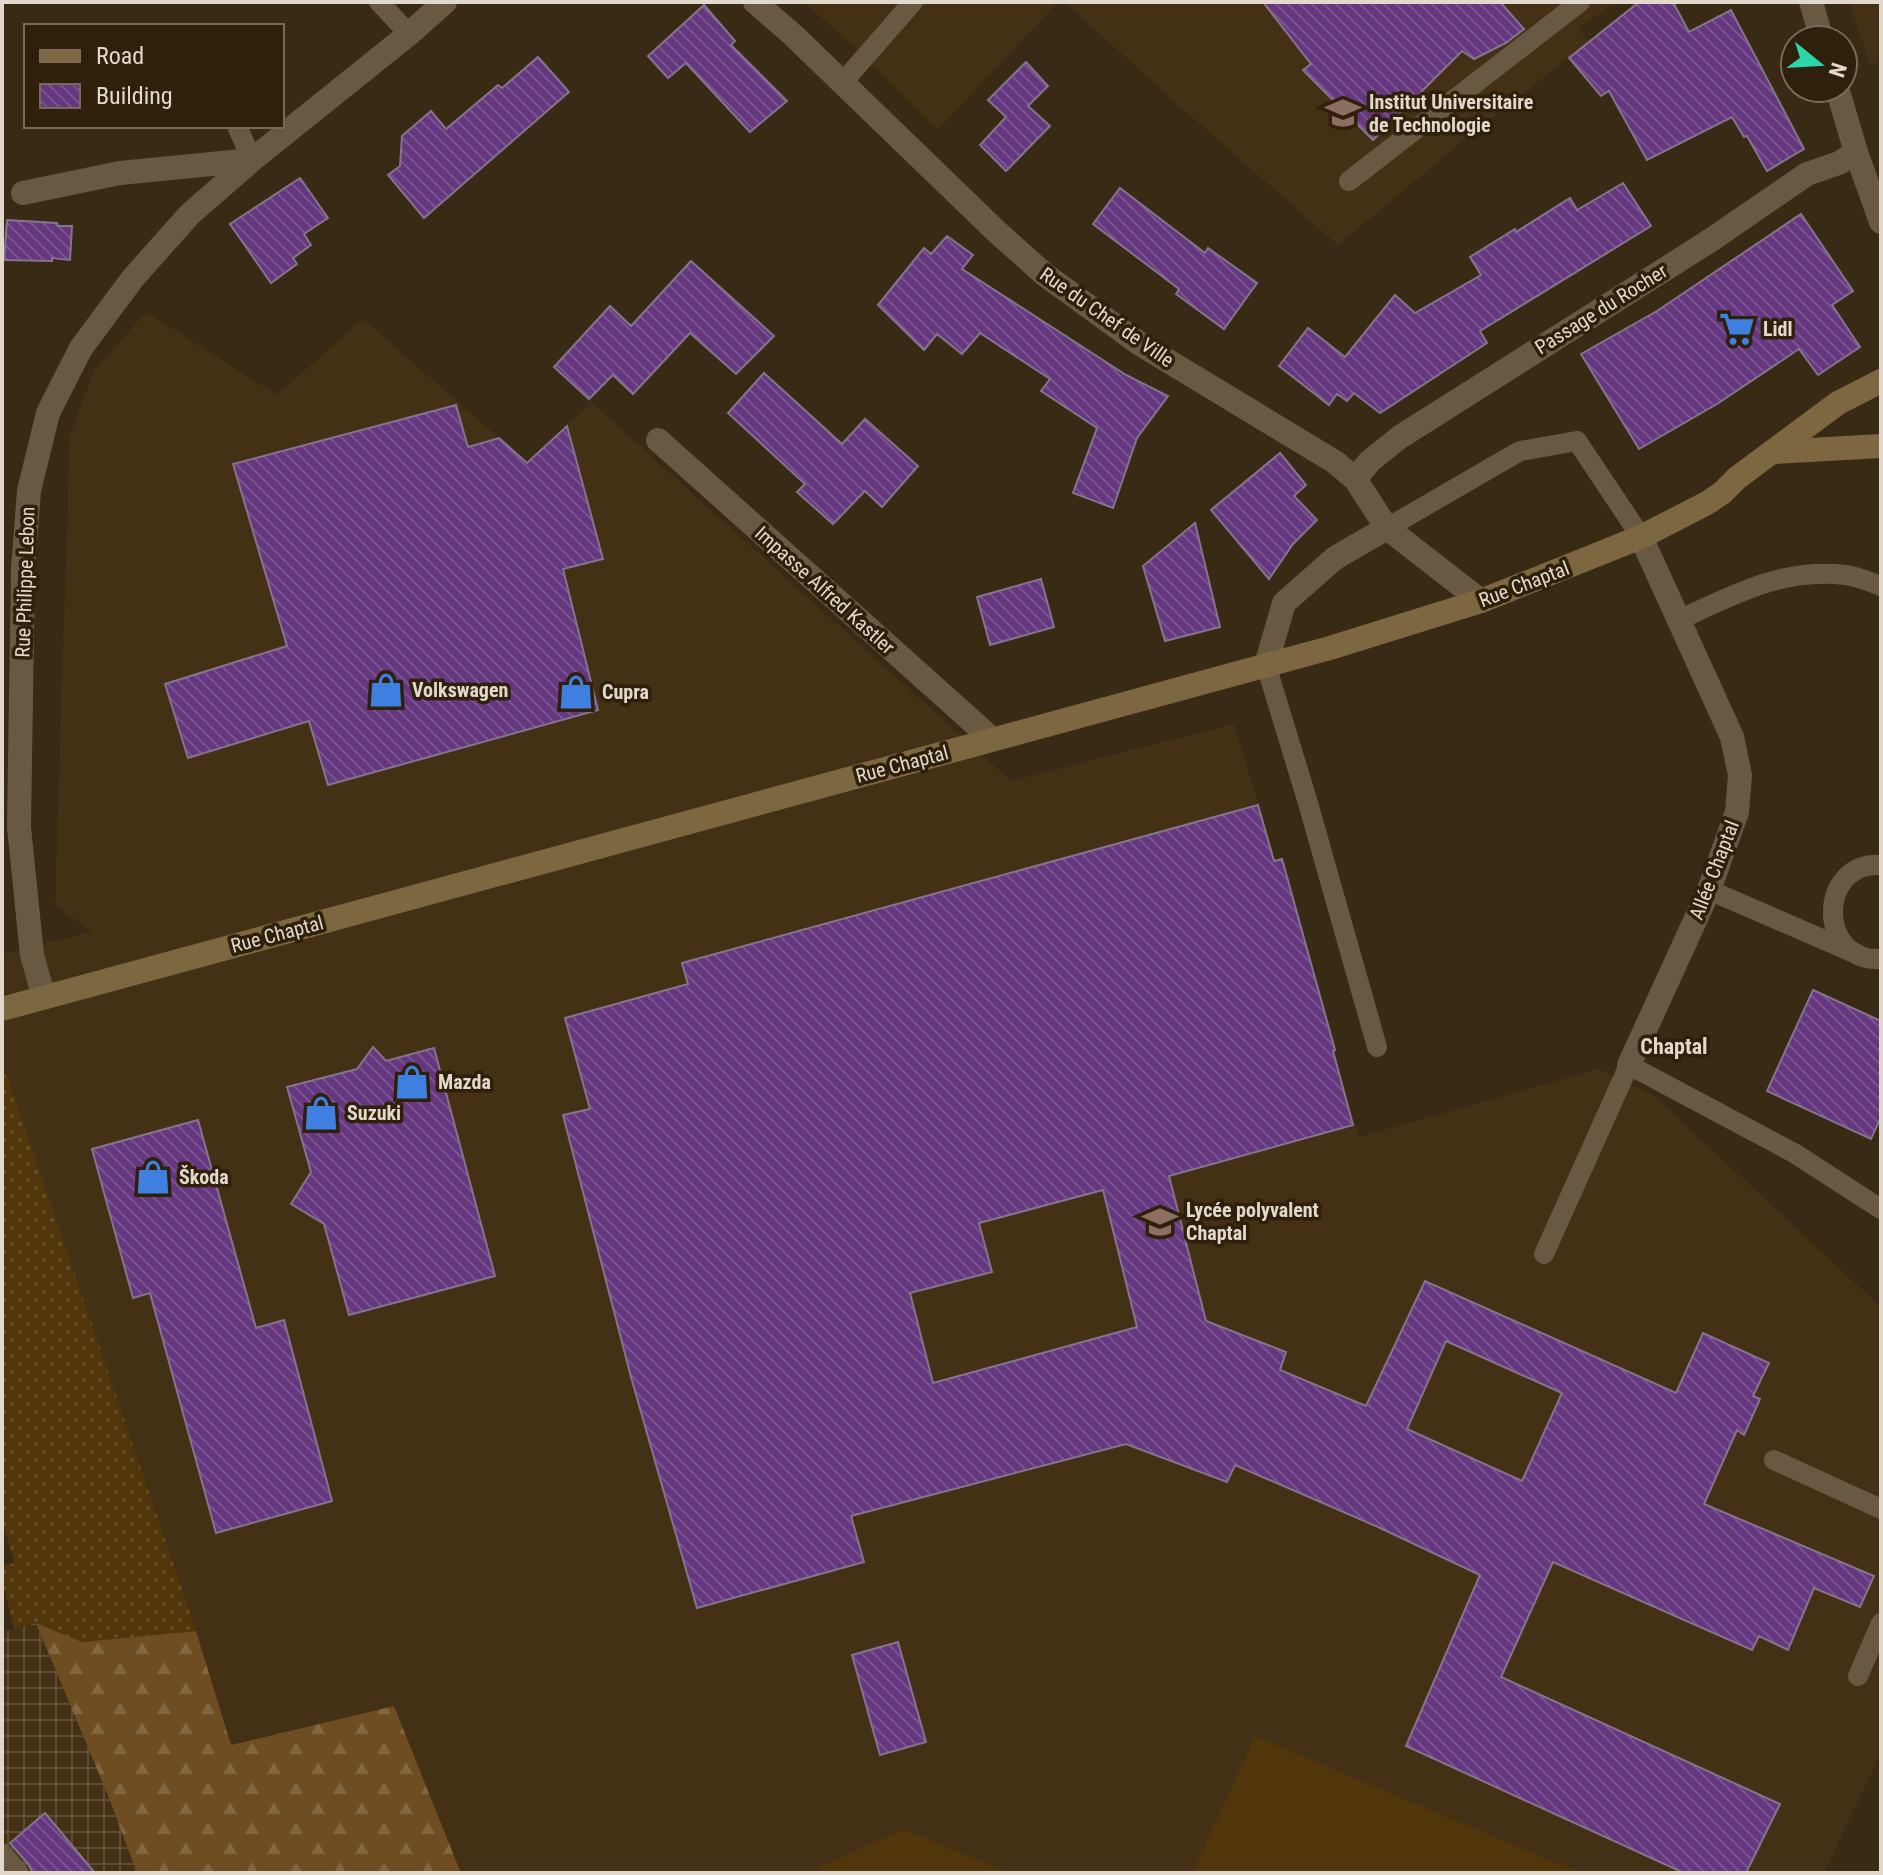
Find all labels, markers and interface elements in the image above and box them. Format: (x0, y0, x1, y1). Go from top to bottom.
legend (24, 24, 284, 128)
north arrow (1779, 24, 1859, 104)
text: Road (96, 42, 144, 70)
text: N (1824, 60, 1852, 80)
text: Building (96, 82, 173, 110)
place label: Institut Universitaire de Technologie (1369, 90, 1533, 137)
school or university icon: Institut Universitaire de Technologie (1324, 94, 1362, 132)
street label: Passage du Rocher (1530, 259, 1672, 359)
street label: Rue du Chef de Ville (1035, 262, 1179, 372)
supermarket icon: Lidl (1718, 310, 1756, 348)
place label: Lidl (1763, 317, 1793, 341)
street label: Rue Philippe Lebon (10, 506, 40, 658)
street label: Impasse Alfred Kastler (750, 521, 900, 659)
street label: Rue Chaptal (1475, 556, 1573, 612)
shop icon: Volkswagen (367, 671, 405, 709)
shop icon: Cupra (557, 673, 595, 711)
place label: Volkswagen (412, 678, 508, 702)
place label: Cupra (602, 680, 649, 704)
street label: Rue Chaptal (853, 740, 951, 788)
street label: Allée Chaptal (1684, 817, 1744, 923)
street label: Rue Chaptal (228, 910, 326, 958)
district label: Chaptal (1640, 1034, 1708, 1059)
shop icon: Mazda (393, 1063, 431, 1101)
place label: Mazda (438, 1070, 491, 1094)
shop icon: Suzuki (302, 1094, 340, 1132)
place label: Suzuki (347, 1101, 401, 1125)
shop icon: Škoda (134, 1158, 172, 1196)
place label: Škoda (179, 1165, 229, 1189)
place label: Lycée polyvalent Chaptal (1186, 1198, 1319, 1245)
school or university icon: Lycée polyvalent Chaptal (1141, 1203, 1179, 1241)

